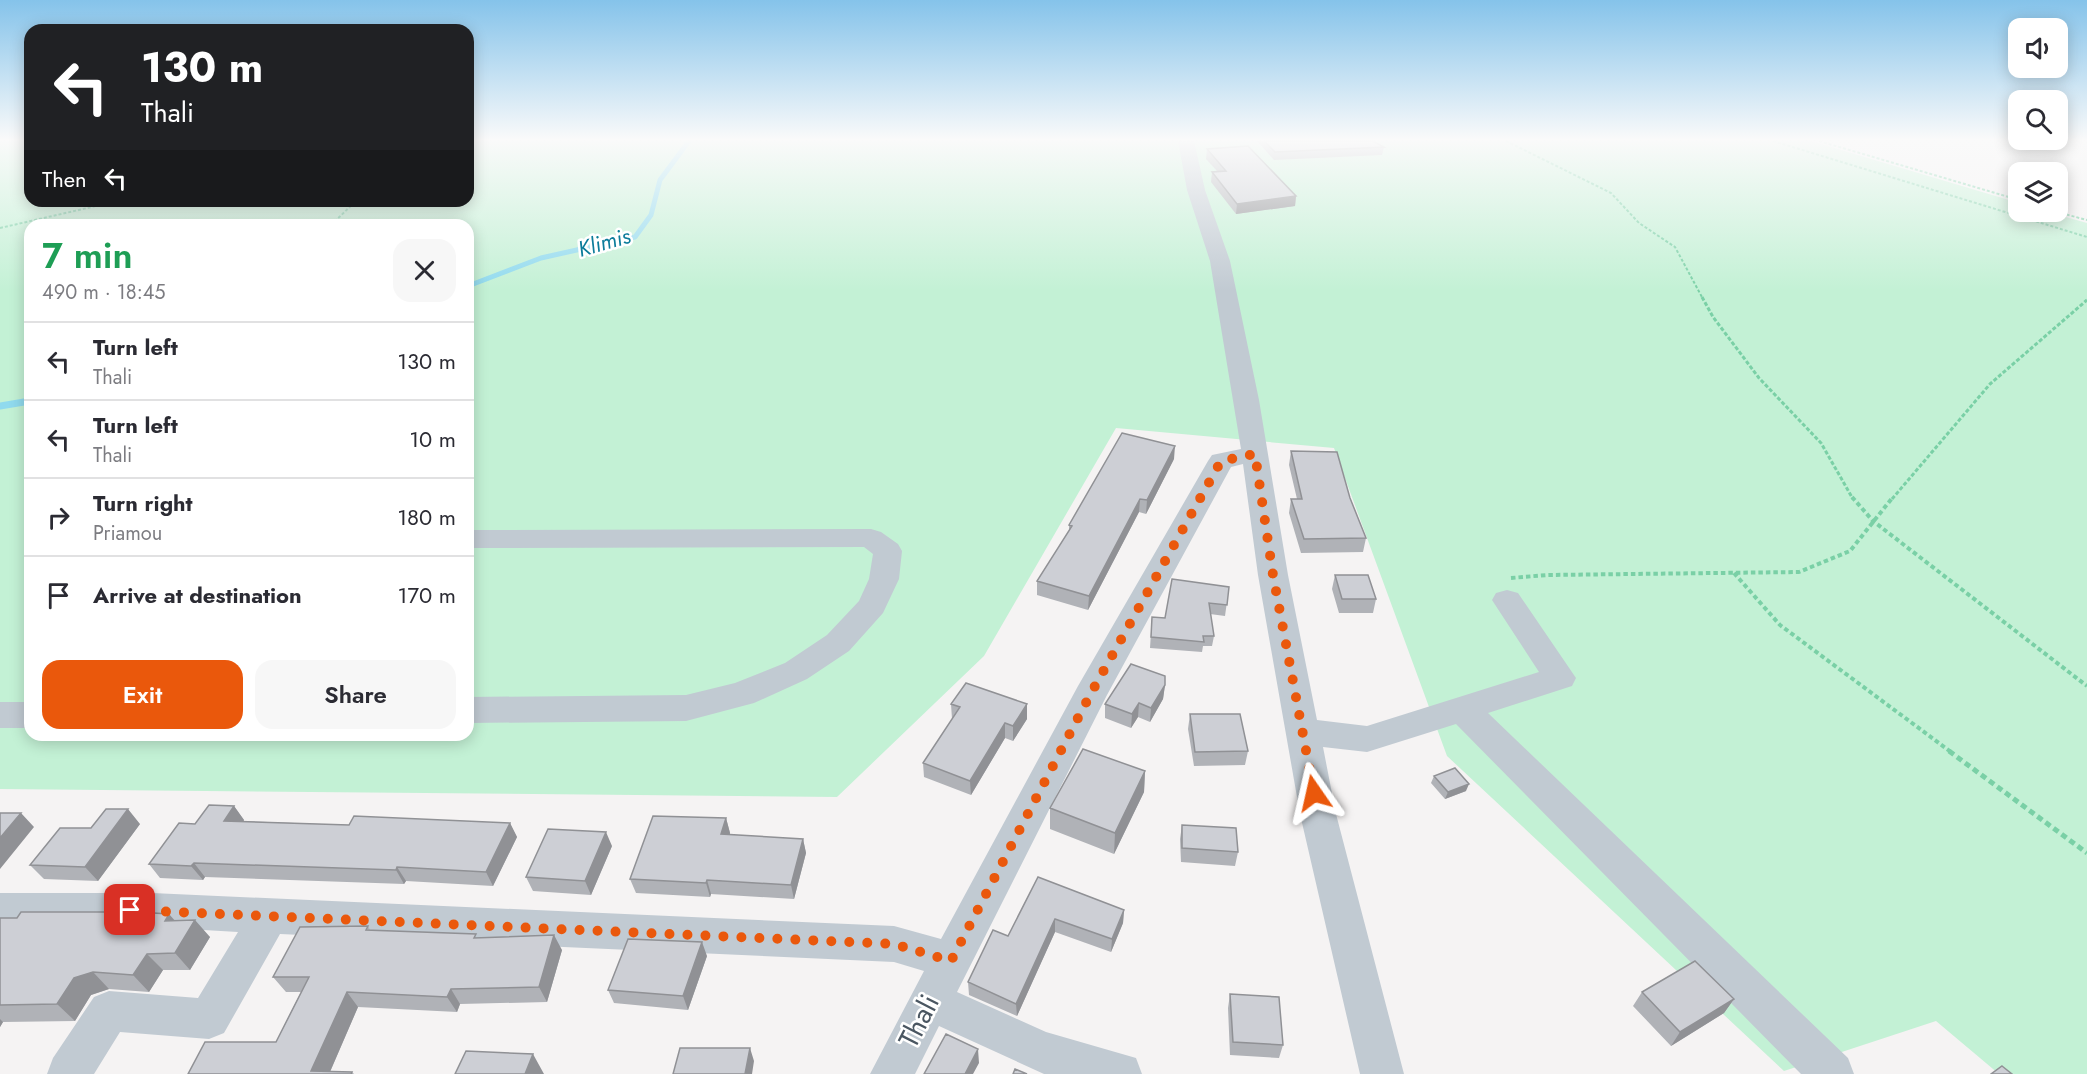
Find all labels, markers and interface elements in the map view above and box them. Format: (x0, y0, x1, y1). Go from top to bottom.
map controls (2008, 18, 2068, 222)
button: sound (2008, 18, 2068, 78)
text: 130 m (141, 37, 263, 98)
icon: left (42, 48, 120, 126)
button: search (2008, 90, 2068, 150)
text: Thali (141, 93, 194, 132)
icon: left (99, 162, 132, 195)
button: layers (2008, 162, 2068, 222)
text: Then (42, 163, 87, 195)
water label: Klimis (574, 219, 634, 265)
text: 7 min (42, 229, 133, 281)
button: close (393, 239, 456, 302)
text: 490 m · 18:45 (42, 278, 166, 307)
text: Turn left (93, 331, 178, 363)
icon: left (42, 345, 75, 378)
text: 130 m (397, 345, 456, 377)
text: Thali (93, 363, 132, 392)
text: Turn left (93, 409, 178, 441)
icon: left (42, 423, 75, 456)
text: 10 m (409, 423, 456, 455)
text: Thali (93, 441, 132, 470)
text: Turn right (93, 487, 193, 519)
icon: right (42, 501, 75, 534)
text: 180 m (397, 501, 456, 533)
text: Priamou (93, 519, 162, 548)
icon: arrive (42, 579, 75, 612)
text: Arrive at destination (93, 579, 302, 611)
text: 170 m (398, 579, 456, 611)
button: Exit (42, 660, 243, 729)
button: Share (255, 660, 456, 729)
position arrow (1282, 761, 1346, 825)
pin (104, 884, 155, 935)
icon: arrive (113, 893, 146, 926)
street label: Thali (888, 987, 950, 1055)

